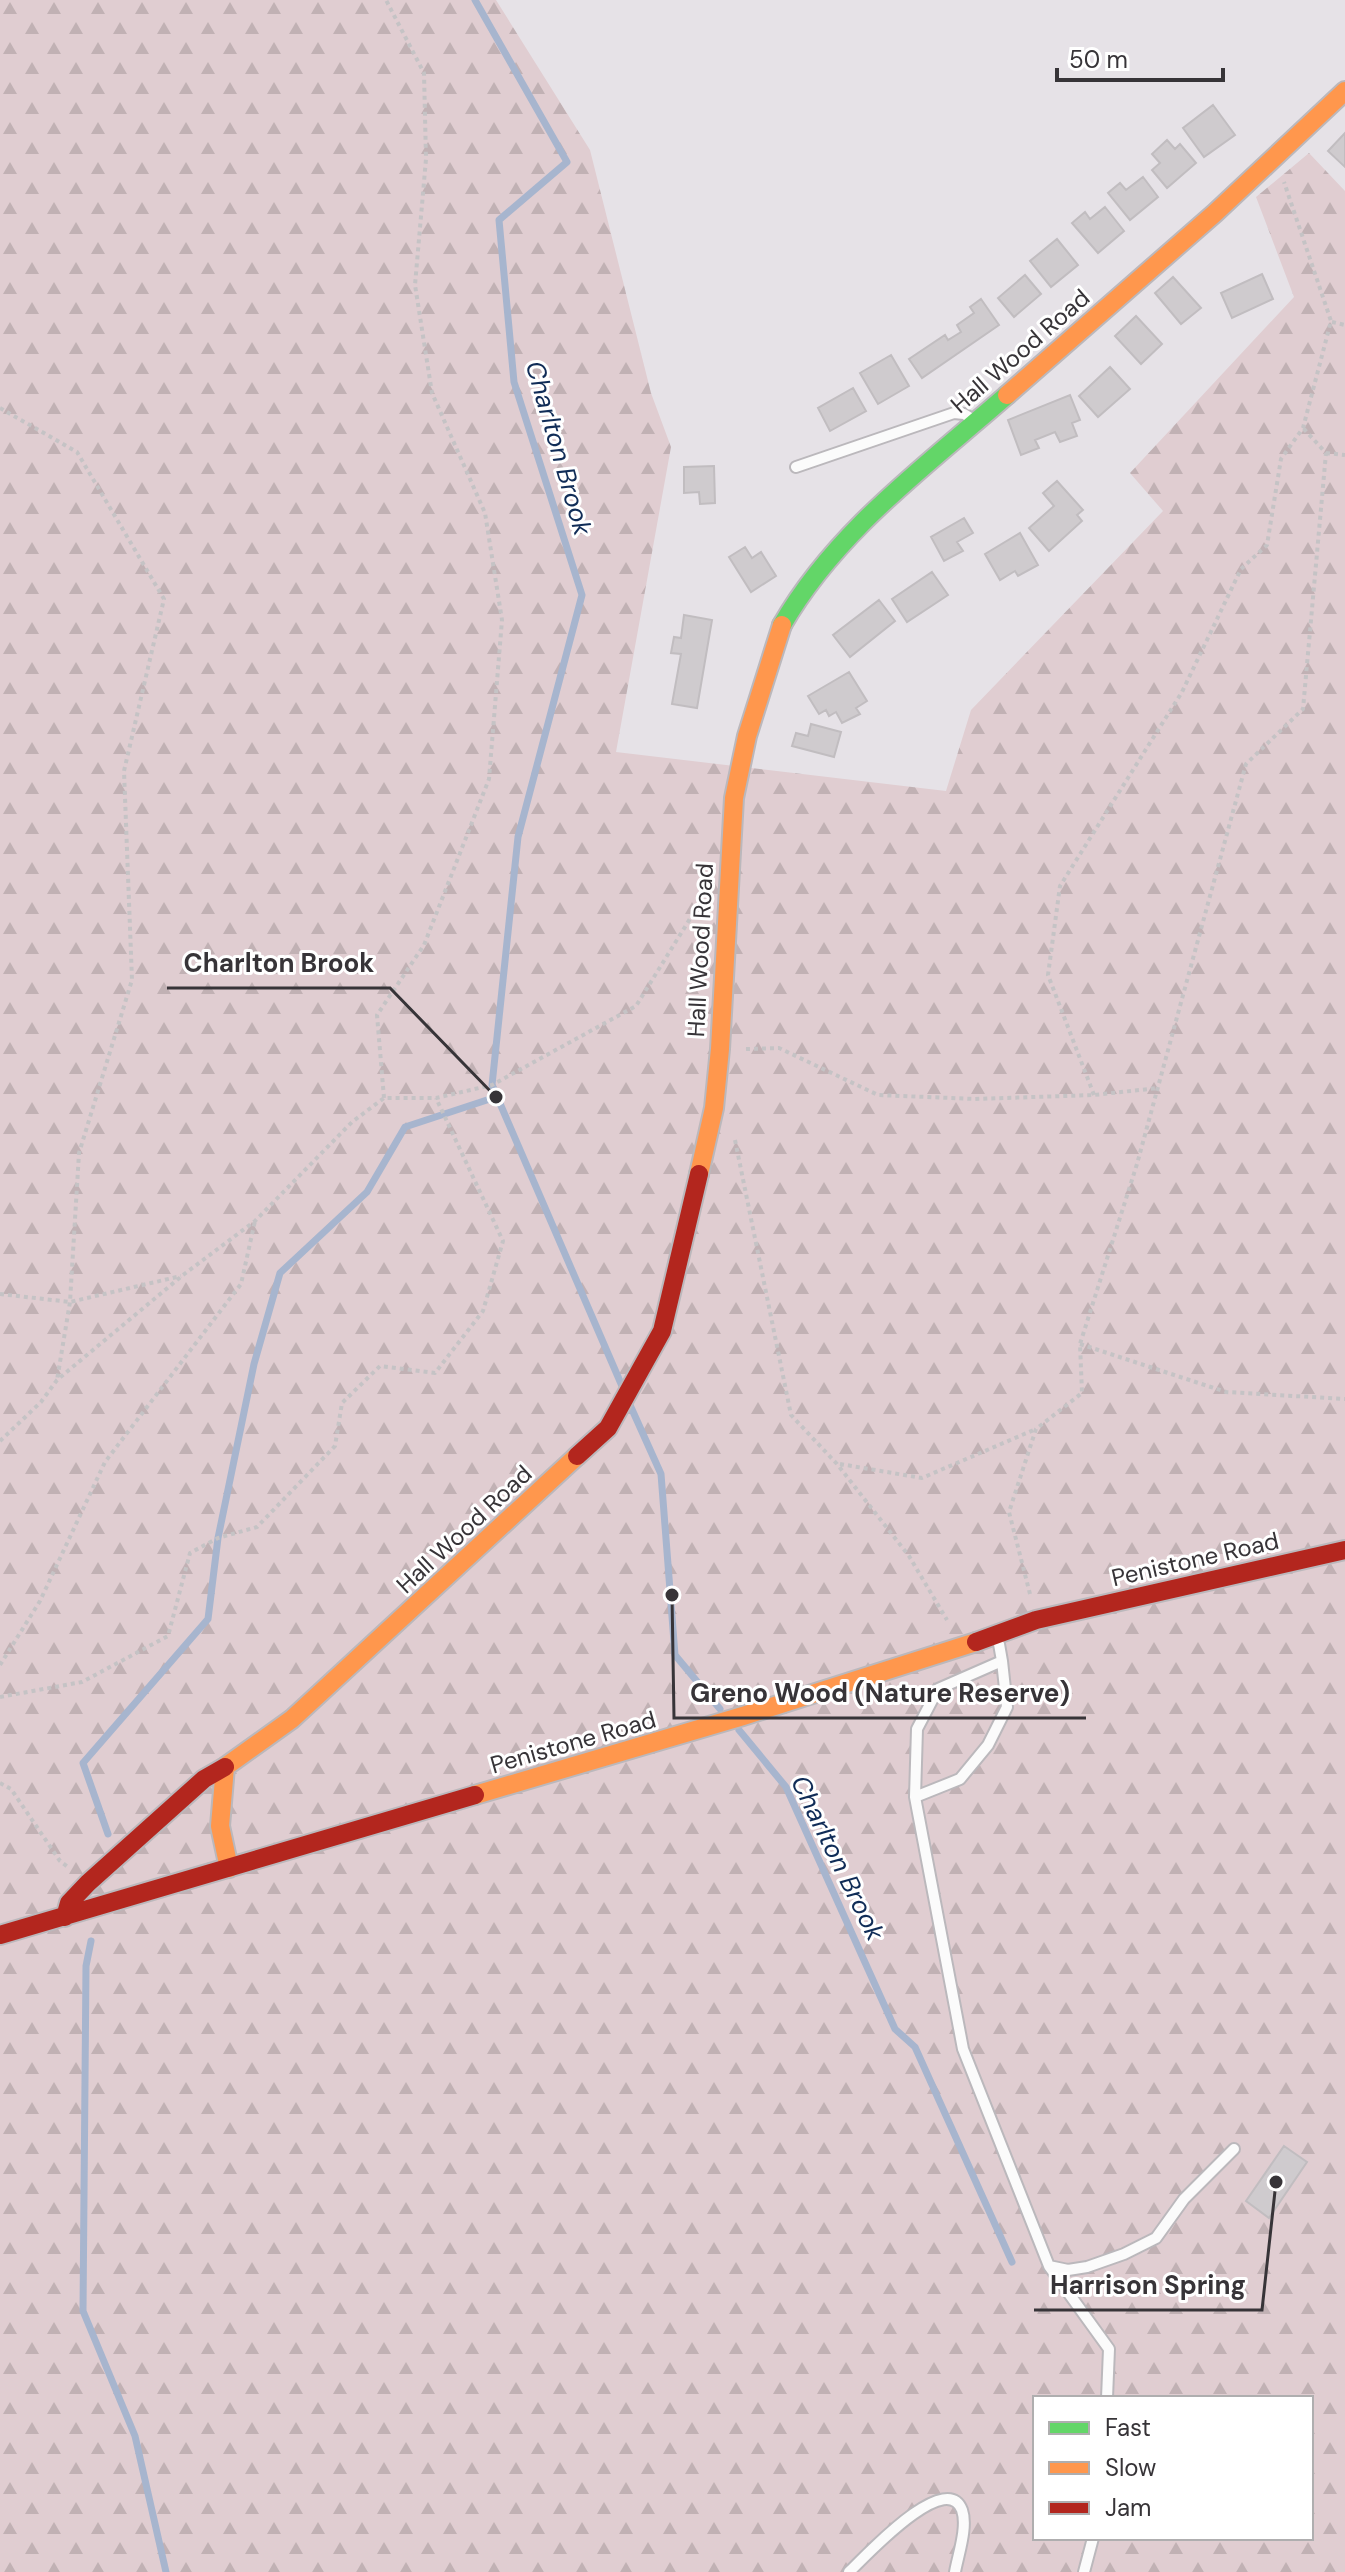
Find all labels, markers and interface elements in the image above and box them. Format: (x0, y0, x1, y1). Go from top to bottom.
scale bar (1057, 32, 1223, 82)
text: 50 m (1069, 44, 1128, 75)
street label: Hall Wood Road (944, 282, 1096, 420)
water label: Charlton Brook (518, 357, 600, 540)
street label: Hall Wood Road (680, 862, 720, 1038)
callout: Charlton Brook (167, 938, 390, 988)
text: Charlton Brook (184, 946, 374, 980)
street label: Hall Wood Road (390, 1458, 538, 1600)
street label: Penistone Road (1108, 1525, 1282, 1593)
callout: Greno Wood (Nature Reserve) (674, 1668, 1086, 1718)
text: Greno Wood (Nature Reserve) (690, 1676, 1070, 1710)
street label: Penistone Road (487, 1704, 659, 1780)
water label: Charlton Brook (783, 1770, 893, 1947)
callout: Harrison Spring (1034, 2260, 1262, 2310)
text: Harrison Spring (1050, 2268, 1246, 2302)
legend (1033, 2396, 1313, 2540)
text: Fast (1105, 2412, 1151, 2443)
text: Slow (1105, 2452, 1156, 2483)
text: Jam (1105, 2492, 1151, 2523)

